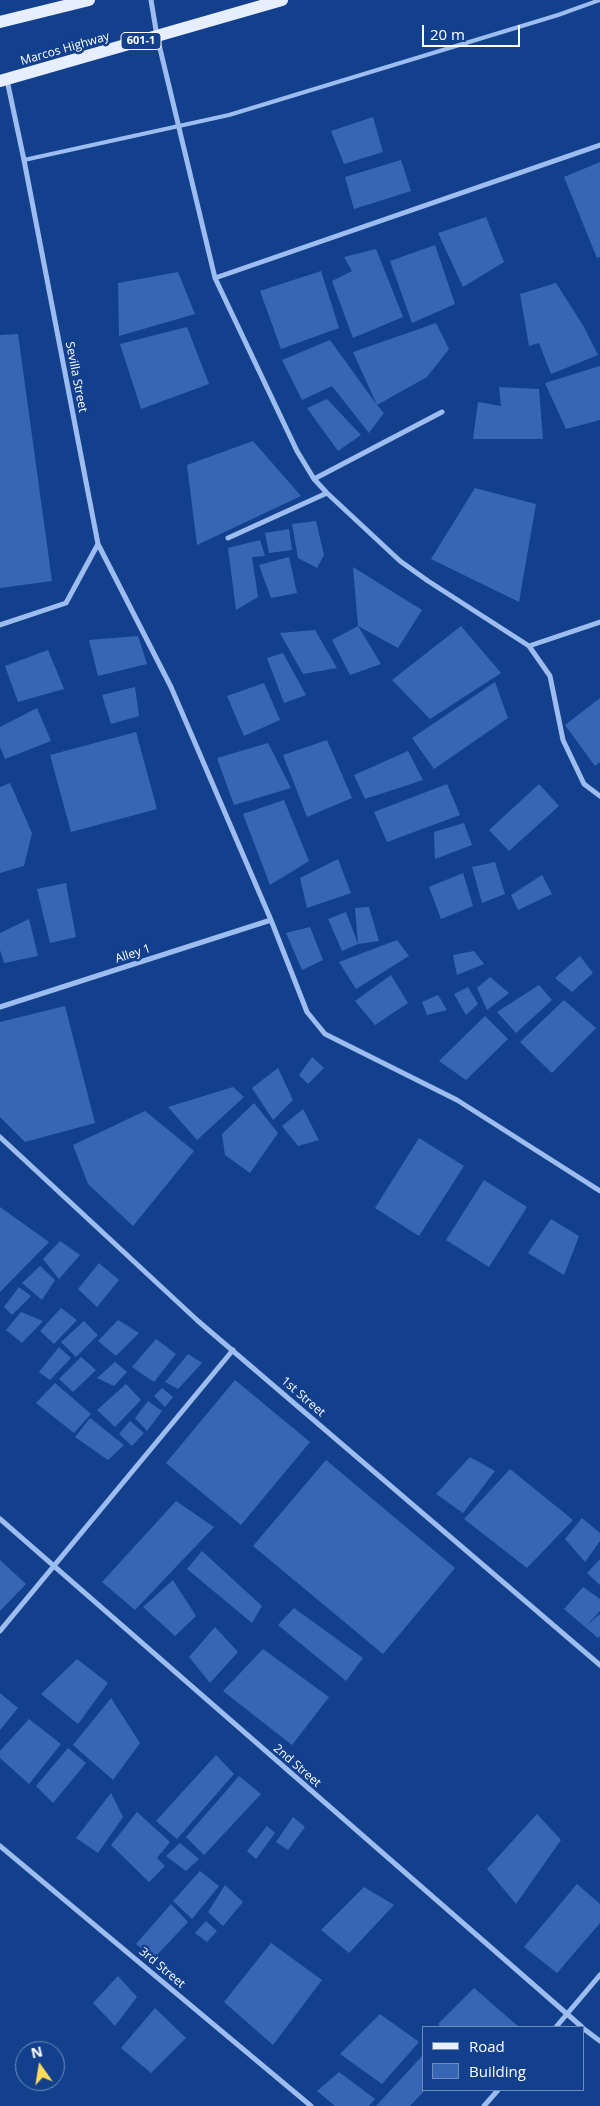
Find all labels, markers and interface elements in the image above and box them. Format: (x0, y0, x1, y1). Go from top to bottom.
scale bar (425, 15, 522, 47)
text: 20 m (430, 24, 465, 44)
street label: Marcos Highway (19, 29, 111, 69)
road number: 601-1 (121, 32, 161, 49)
street label: Sevilla Street (62, 340, 90, 414)
street label: Alley 1 (113, 942, 153, 966)
street label: 1st Street (278, 1374, 328, 1420)
street label: 2nd Street (270, 1741, 324, 1791)
street label: 3rd Street (136, 1945, 188, 1991)
legend (422, 2026, 585, 2091)
text: Road (469, 2036, 505, 2056)
north arrow (15, 2041, 65, 2091)
text: N (29, 2041, 44, 2062)
text: Building (469, 2061, 526, 2081)

